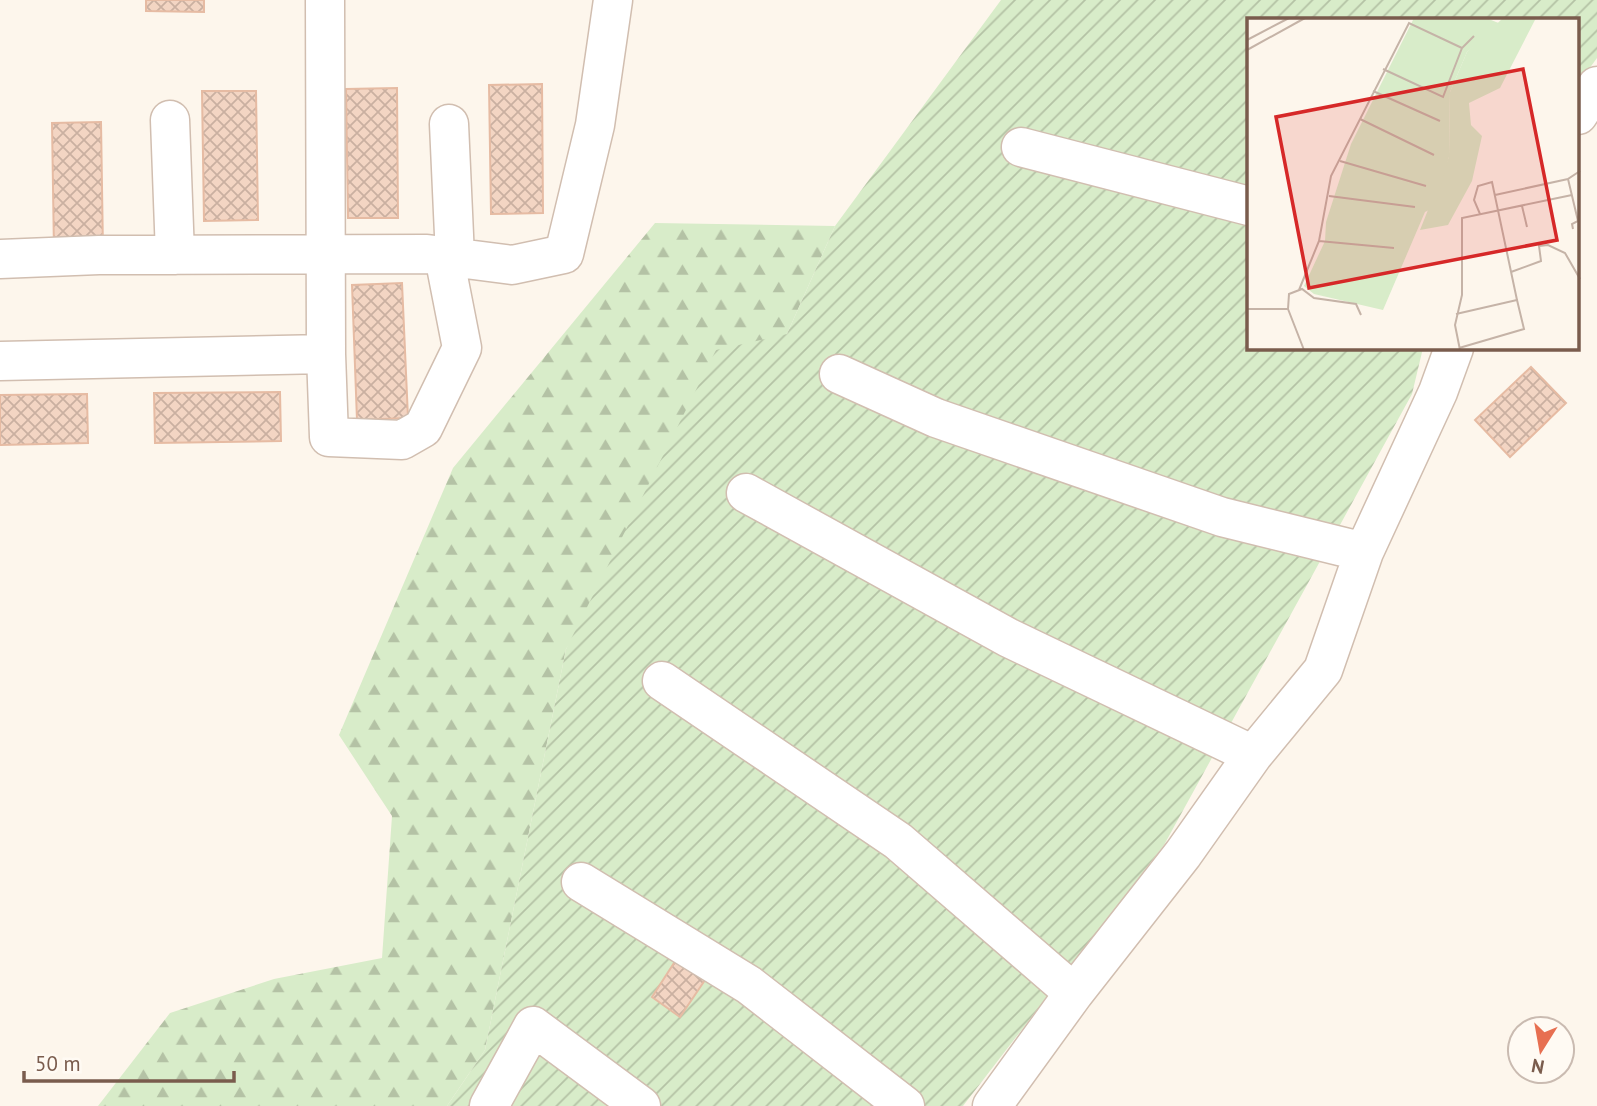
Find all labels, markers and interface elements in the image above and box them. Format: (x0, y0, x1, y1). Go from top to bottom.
inset map (1247, 18, 1580, 350)
north arrow (1506, 1015, 1576, 1085)
scale bar (24, 1040, 234, 1084)
text: 50 m (35, 1050, 81, 1077)
text: N (1529, 1054, 1546, 1080)

